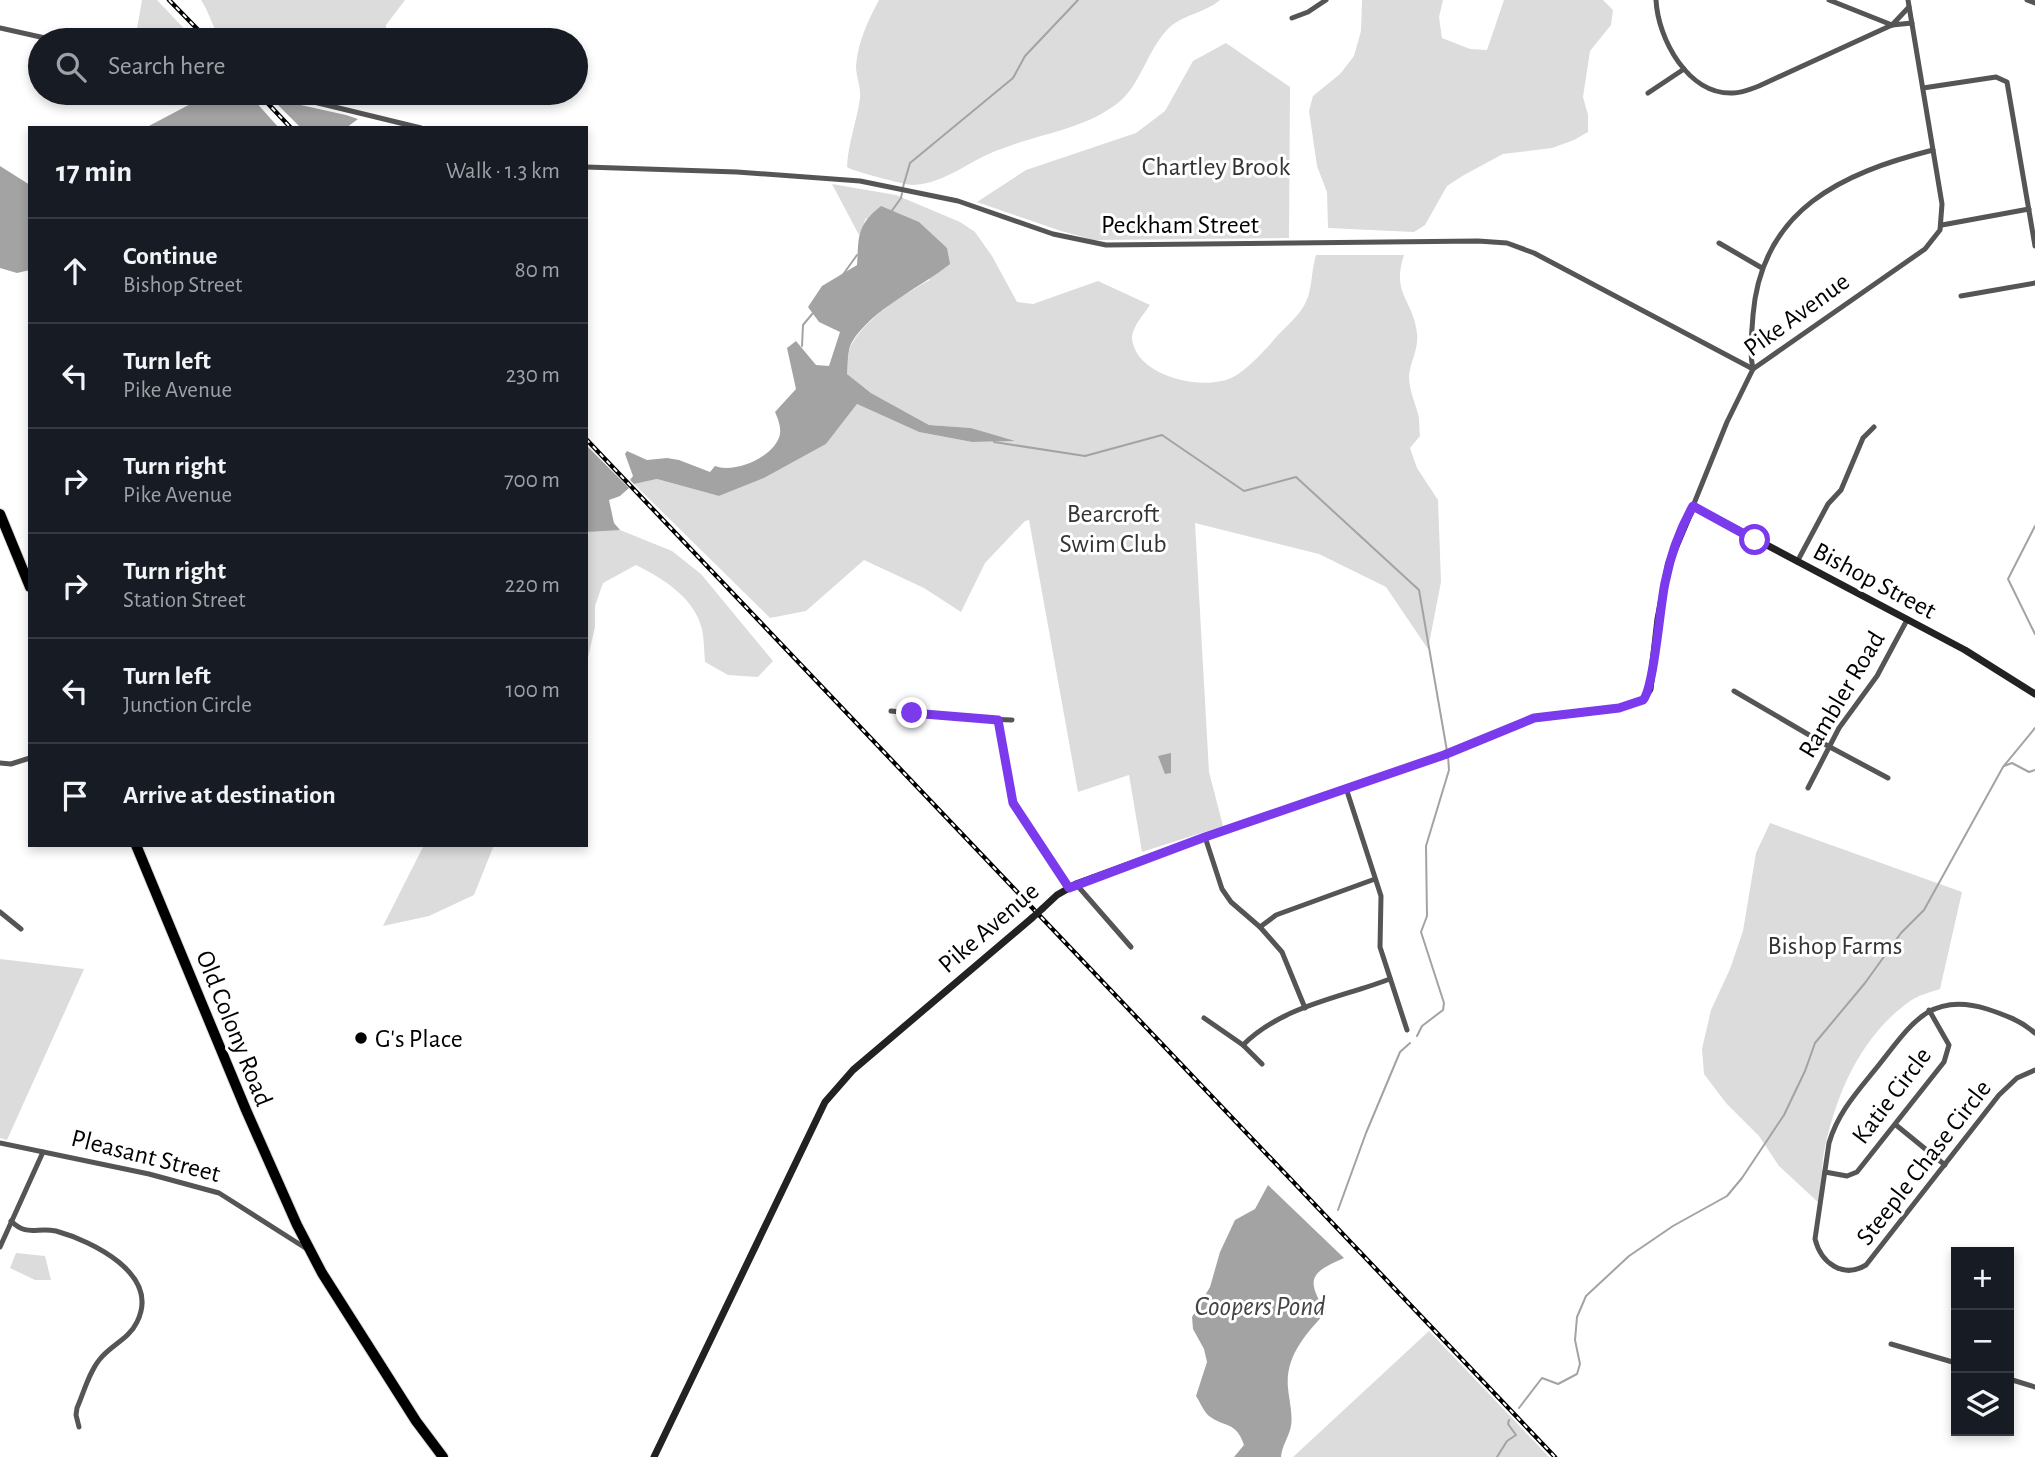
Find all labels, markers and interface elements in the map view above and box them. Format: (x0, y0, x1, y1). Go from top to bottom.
search box (28, 28, 588, 105)
icon: search (52, 48, 90, 86)
text: Search here (108, 53, 226, 79)
park label: Chartley Brook (1142, 154, 1291, 180)
text: 17 min (56, 157, 132, 187)
text: Walk · 1.3 km (446, 160, 560, 183)
street label: Peckham Street (1101, 212, 1259, 238)
text: Continue (123, 243, 218, 269)
icon: ahead (56, 252, 94, 290)
text: 80 m (515, 259, 560, 282)
street label: Pike Avenue (1739, 268, 1854, 362)
text: Bishop Street (123, 274, 242, 297)
text: Turn left (123, 348, 211, 374)
icon: left (56, 357, 94, 395)
text: 230 m (506, 364, 560, 387)
text: Pike Avenue (123, 379, 232, 402)
text: Turn right (123, 453, 226, 479)
icon: right (56, 462, 94, 500)
text: 700 m (504, 469, 560, 492)
text: Pike Avenue (123, 484, 232, 507)
park label: Bearcroft Swim Club (1059, 501, 1167, 557)
route start (1739, 524, 1770, 555)
street label: Bishop Street (1809, 538, 1940, 624)
text: Turn right (123, 558, 226, 584)
icon: right (56, 567, 94, 605)
text: 220 m (505, 574, 560, 597)
text: Station Street (123, 589, 246, 612)
street label: Rambler Road (1794, 627, 1890, 762)
text: Turn left (123, 663, 211, 689)
icon: left (56, 672, 94, 710)
text: 100 m (506, 679, 560, 702)
text: Junction Circle (123, 694, 252, 717)
route end (896, 697, 927, 728)
icon: arrive (56, 777, 94, 815)
text: Arrive at destination (123, 782, 336, 808)
street label: Pike Avenue (934, 877, 1044, 978)
park label: Bishop Farms (1768, 933, 1902, 959)
street label: Old Colony Road (191, 947, 277, 1110)
place label: G's Place (375, 1026, 463, 1052)
marker: G's Place (353, 1030, 369, 1046)
street label: Katie Circle (1847, 1042, 1936, 1149)
street label: Steeple Chase Circle (1851, 1075, 1996, 1250)
street label: Pleasant Street (69, 1125, 223, 1187)
map controls (1951, 1247, 2014, 1436)
button: + (1951, 1247, 2014, 1310)
water label: Coopers Pond (1194, 1293, 1326, 1321)
button: − (1951, 1310, 2014, 1373)
button: layers (1951, 1373, 2014, 1436)

